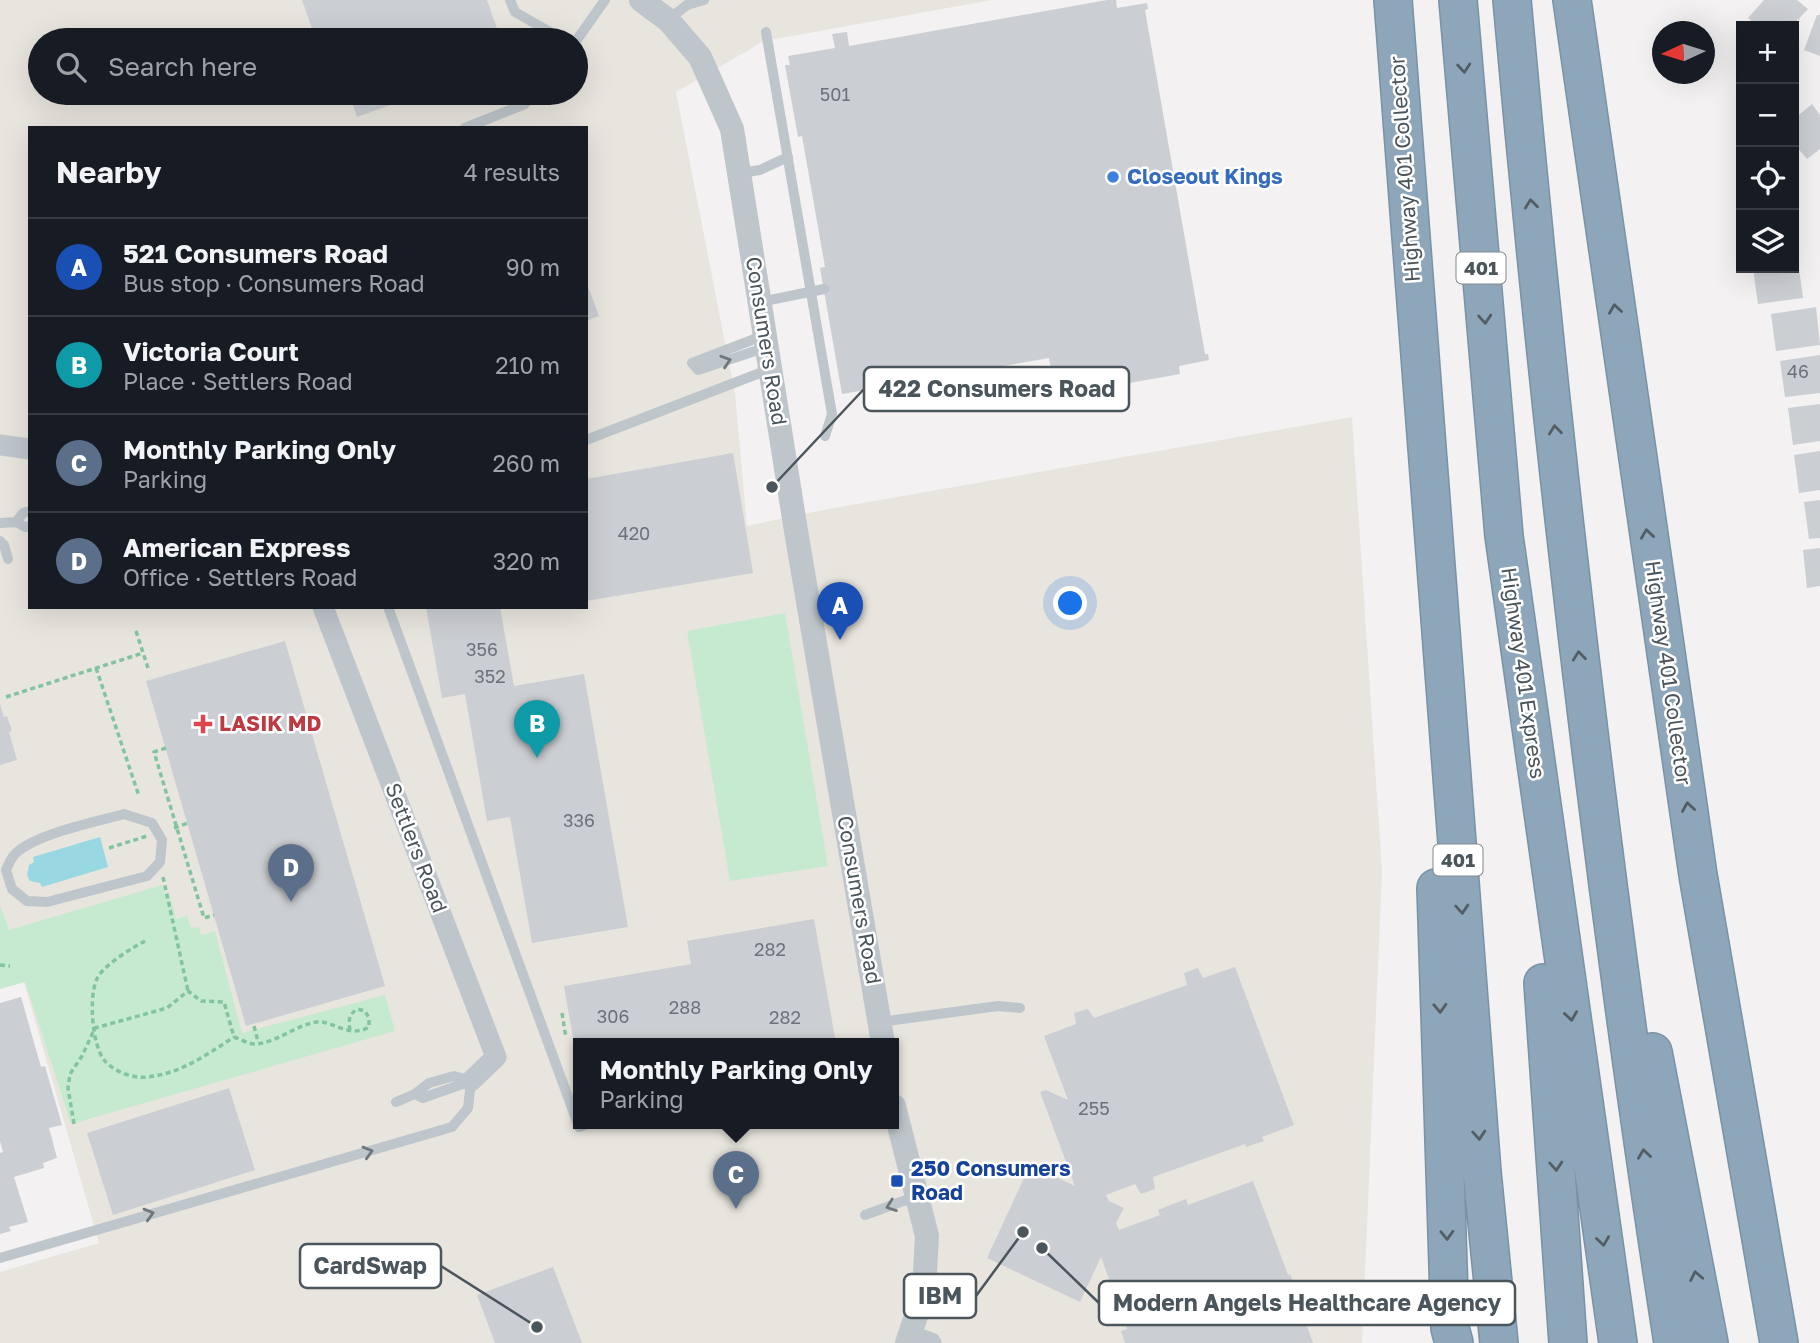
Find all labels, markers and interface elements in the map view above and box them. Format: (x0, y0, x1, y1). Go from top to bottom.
north arrow (1652, 21, 1715, 84)
map controls (1736, 21, 1799, 273)
button: + (1736, 21, 1799, 84)
search box (28, 28, 588, 105)
icon: search (52, 48, 90, 86)
text: Search here (108, 51, 257, 82)
street label: Highway 401 Collector (1383, 55, 1425, 283)
one-way arrow (1456, 63, 1471, 74)
house number: 501 (820, 83, 850, 105)
button: − (1736, 84, 1799, 147)
button: locate (1736, 147, 1799, 210)
text: Nearby (56, 154, 161, 190)
text: 4 results (464, 158, 560, 186)
place label: Closeout Kings (1127, 163, 1283, 189)
marker: Closeout Kings (1105, 169, 1121, 185)
one-way arrow (1523, 198, 1538, 210)
button: layers (1736, 210, 1799, 273)
text: 521 Consumers Road (123, 238, 388, 269)
road number: 401 (1456, 252, 1506, 284)
text: A (71, 253, 87, 281)
text: 90 m (506, 253, 560, 281)
street label: Consumers Road (741, 255, 793, 427)
text: Bus stop · Consumers Road (123, 269, 425, 297)
one-way arrow (1608, 303, 1623, 314)
one-way arrow (1477, 314, 1492, 325)
text: Victoria Court (123, 336, 299, 367)
text: B (71, 351, 87, 379)
text: 210 m (495, 351, 560, 379)
one-way arrow (719, 355, 731, 369)
house number: 46 (1787, 360, 1809, 382)
text: Place · Settlers Road (123, 367, 353, 395)
callout: 422 Consumers Road (864, 367, 1129, 411)
text: 422 Consumers Road (878, 374, 1116, 402)
one-way arrow (1548, 424, 1563, 435)
text: Monthly Parking Only (123, 434, 396, 465)
text: C (71, 449, 87, 477)
text: 260 m (492, 449, 560, 477)
text: Parking (123, 465, 207, 493)
house number: 420 (618, 522, 650, 544)
one-way arrow (1640, 528, 1655, 540)
text: American Express (123, 532, 351, 563)
text: D (71, 547, 87, 575)
text: 320 m (493, 547, 560, 575)
street label: Highway 401 Collector (1640, 559, 1698, 787)
text: Office · Settlers Road (123, 563, 357, 591)
street label: Highway 401 Express (1496, 565, 1552, 780)
pin: A (817, 582, 863, 640)
your location (1053, 586, 1087, 620)
house number: 356 (466, 638, 498, 660)
one-way arrow (1572, 650, 1587, 661)
house number: 352 (474, 665, 506, 687)
pin: B (514, 700, 560, 758)
place label: LASIK MD (219, 710, 321, 736)
marker: LASIK MD (193, 714, 213, 734)
street label: Settlers Road (380, 779, 454, 916)
one-way arrow (1680, 801, 1695, 813)
house number: 336 (563, 809, 595, 831)
street label: Consumers Road (832, 814, 888, 986)
pin: D (268, 844, 314, 902)
road number: 401 (1434, 845, 1482, 876)
one-way arrow (1454, 903, 1469, 914)
house number: 282 (754, 938, 786, 960)
house number: 288 (669, 996, 701, 1018)
one-way arrow (1433, 1003, 1448, 1014)
house number: 306 (597, 1005, 629, 1027)
house number: 282 (769, 1006, 801, 1028)
one-way arrow (1563, 1010, 1578, 1022)
popup (573, 1038, 899, 1129)
text: Monthly Parking Only (599, 1054, 873, 1085)
text: Parking (599, 1085, 684, 1113)
house number: 255 (1078, 1097, 1110, 1119)
one-way arrow (1471, 1130, 1486, 1141)
one-way arrow (362, 1145, 374, 1160)
one-way arrow (1637, 1149, 1652, 1160)
pin: C (713, 1151, 759, 1209)
place label: 250 Consumers Road (911, 1155, 1071, 1205)
one-way arrow (1549, 1160, 1564, 1171)
marker: 250 Consumers Road (889, 1173, 905, 1189)
one-way arrow (885, 1197, 897, 1211)
one-way arrow (143, 1208, 155, 1223)
one-way arrow (1440, 1230, 1455, 1241)
one-way arrow (1595, 1235, 1610, 1247)
callout: CardSwap (300, 1244, 441, 1288)
text: CardSwap (313, 1251, 427, 1279)
one-way arrow (1689, 1270, 1704, 1282)
callout: IBM (904, 1274, 976, 1318)
text: IBM (918, 1281, 962, 1309)
callout: Modern Angels Healthcare Agency (1099, 1281, 1515, 1325)
text: Modern Angels Healthcare Agency (1113, 1288, 1501, 1316)

